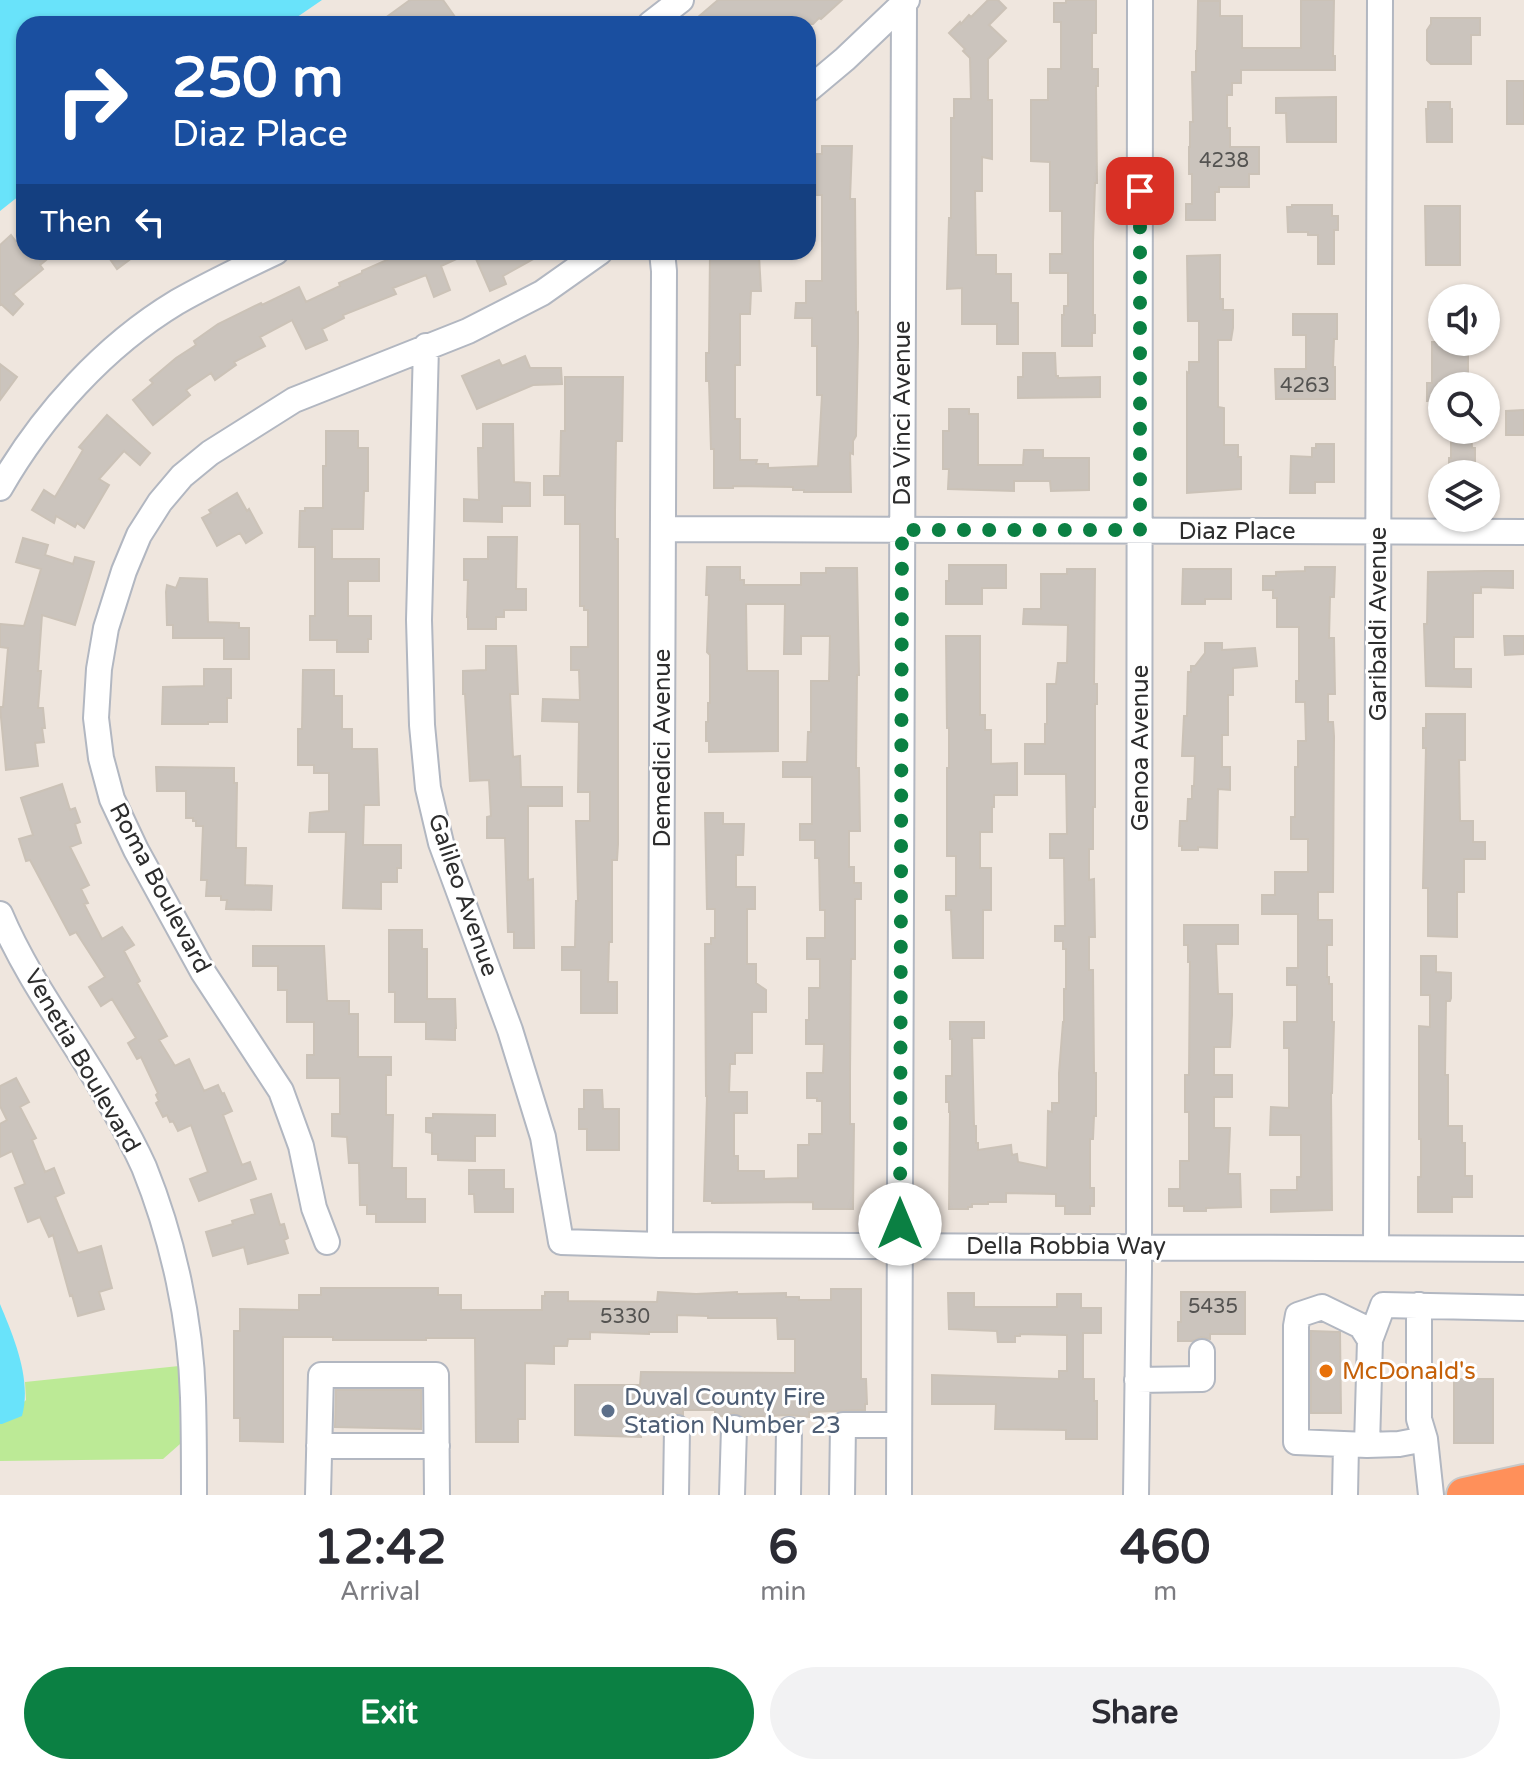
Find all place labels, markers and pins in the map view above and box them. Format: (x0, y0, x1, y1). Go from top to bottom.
pin (1106, 157, 1174, 225)
place label: McDonald's (1342, 1357, 1476, 1386)
marker: McDonald's (1317, 1362, 1335, 1380)
place label: Duval County Fire Station Number 23 (624, 1383, 841, 1440)
marker: Duval County Fire Station Number 23 (599, 1402, 617, 1420)

